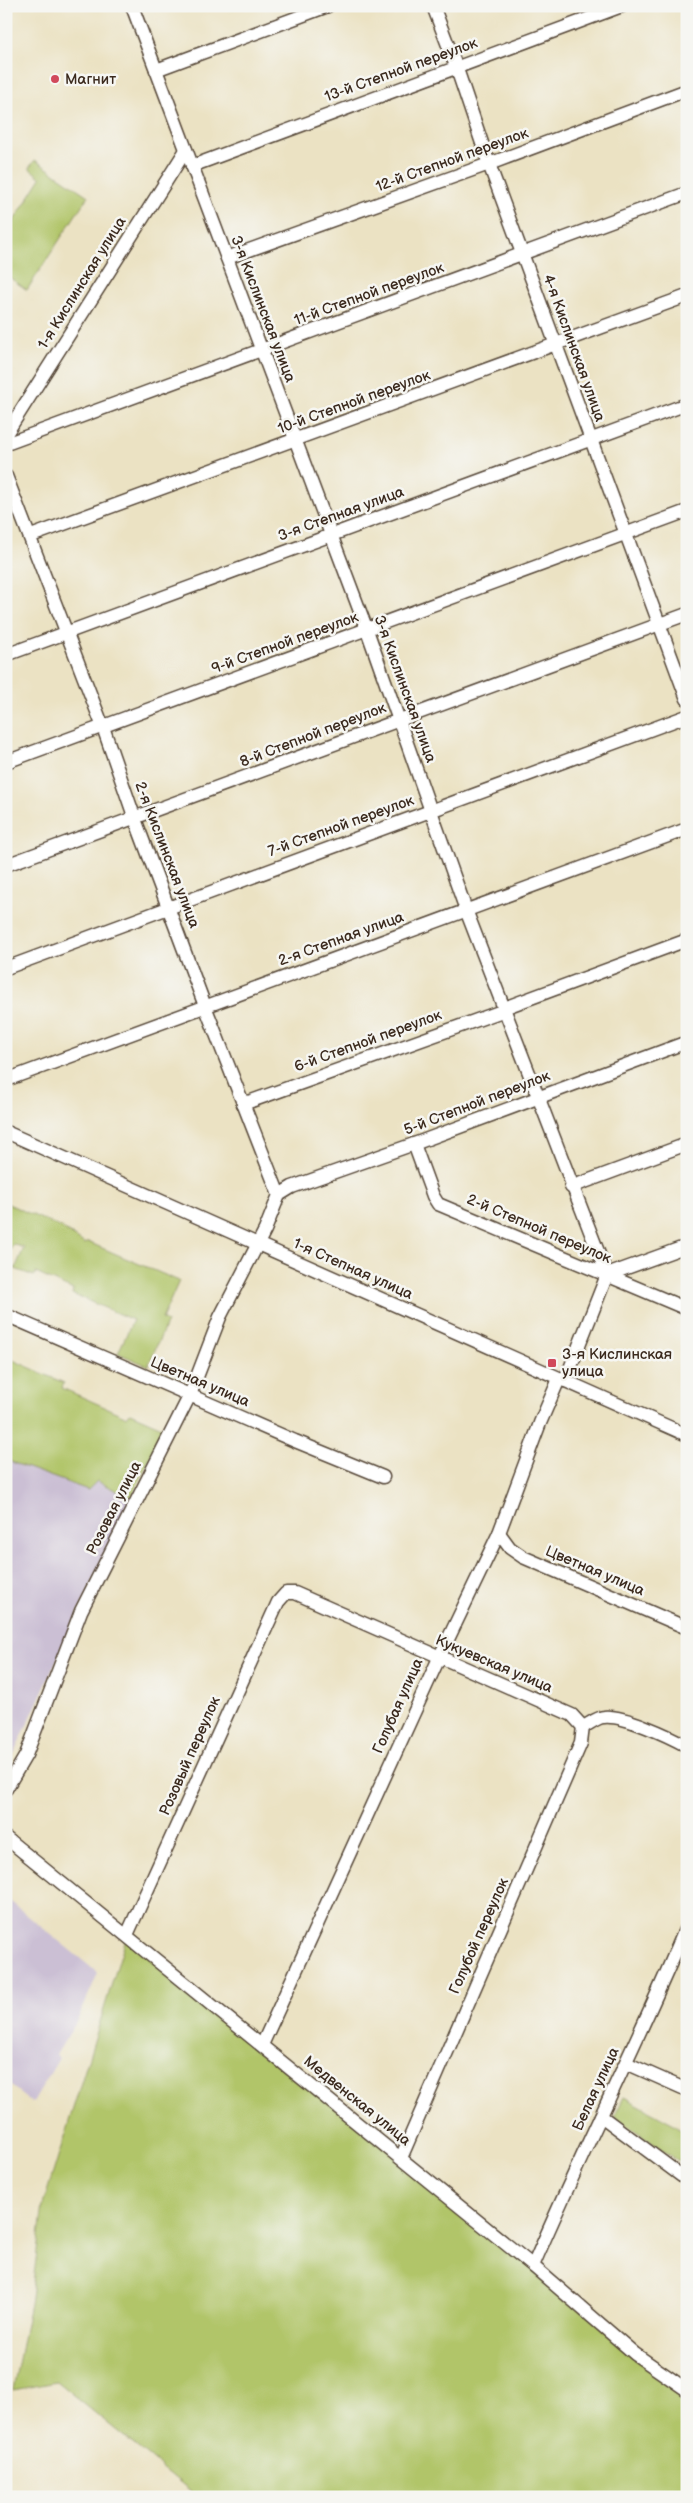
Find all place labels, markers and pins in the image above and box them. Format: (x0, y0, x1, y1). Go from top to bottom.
place label: Магнит (65, 70, 116, 89)
marker: Магнит (49, 73, 61, 85)
place label: 3-я Кислинская улица (562, 1345, 672, 1381)
marker: 3-я Кислинская улица (546, 1357, 558, 1369)

